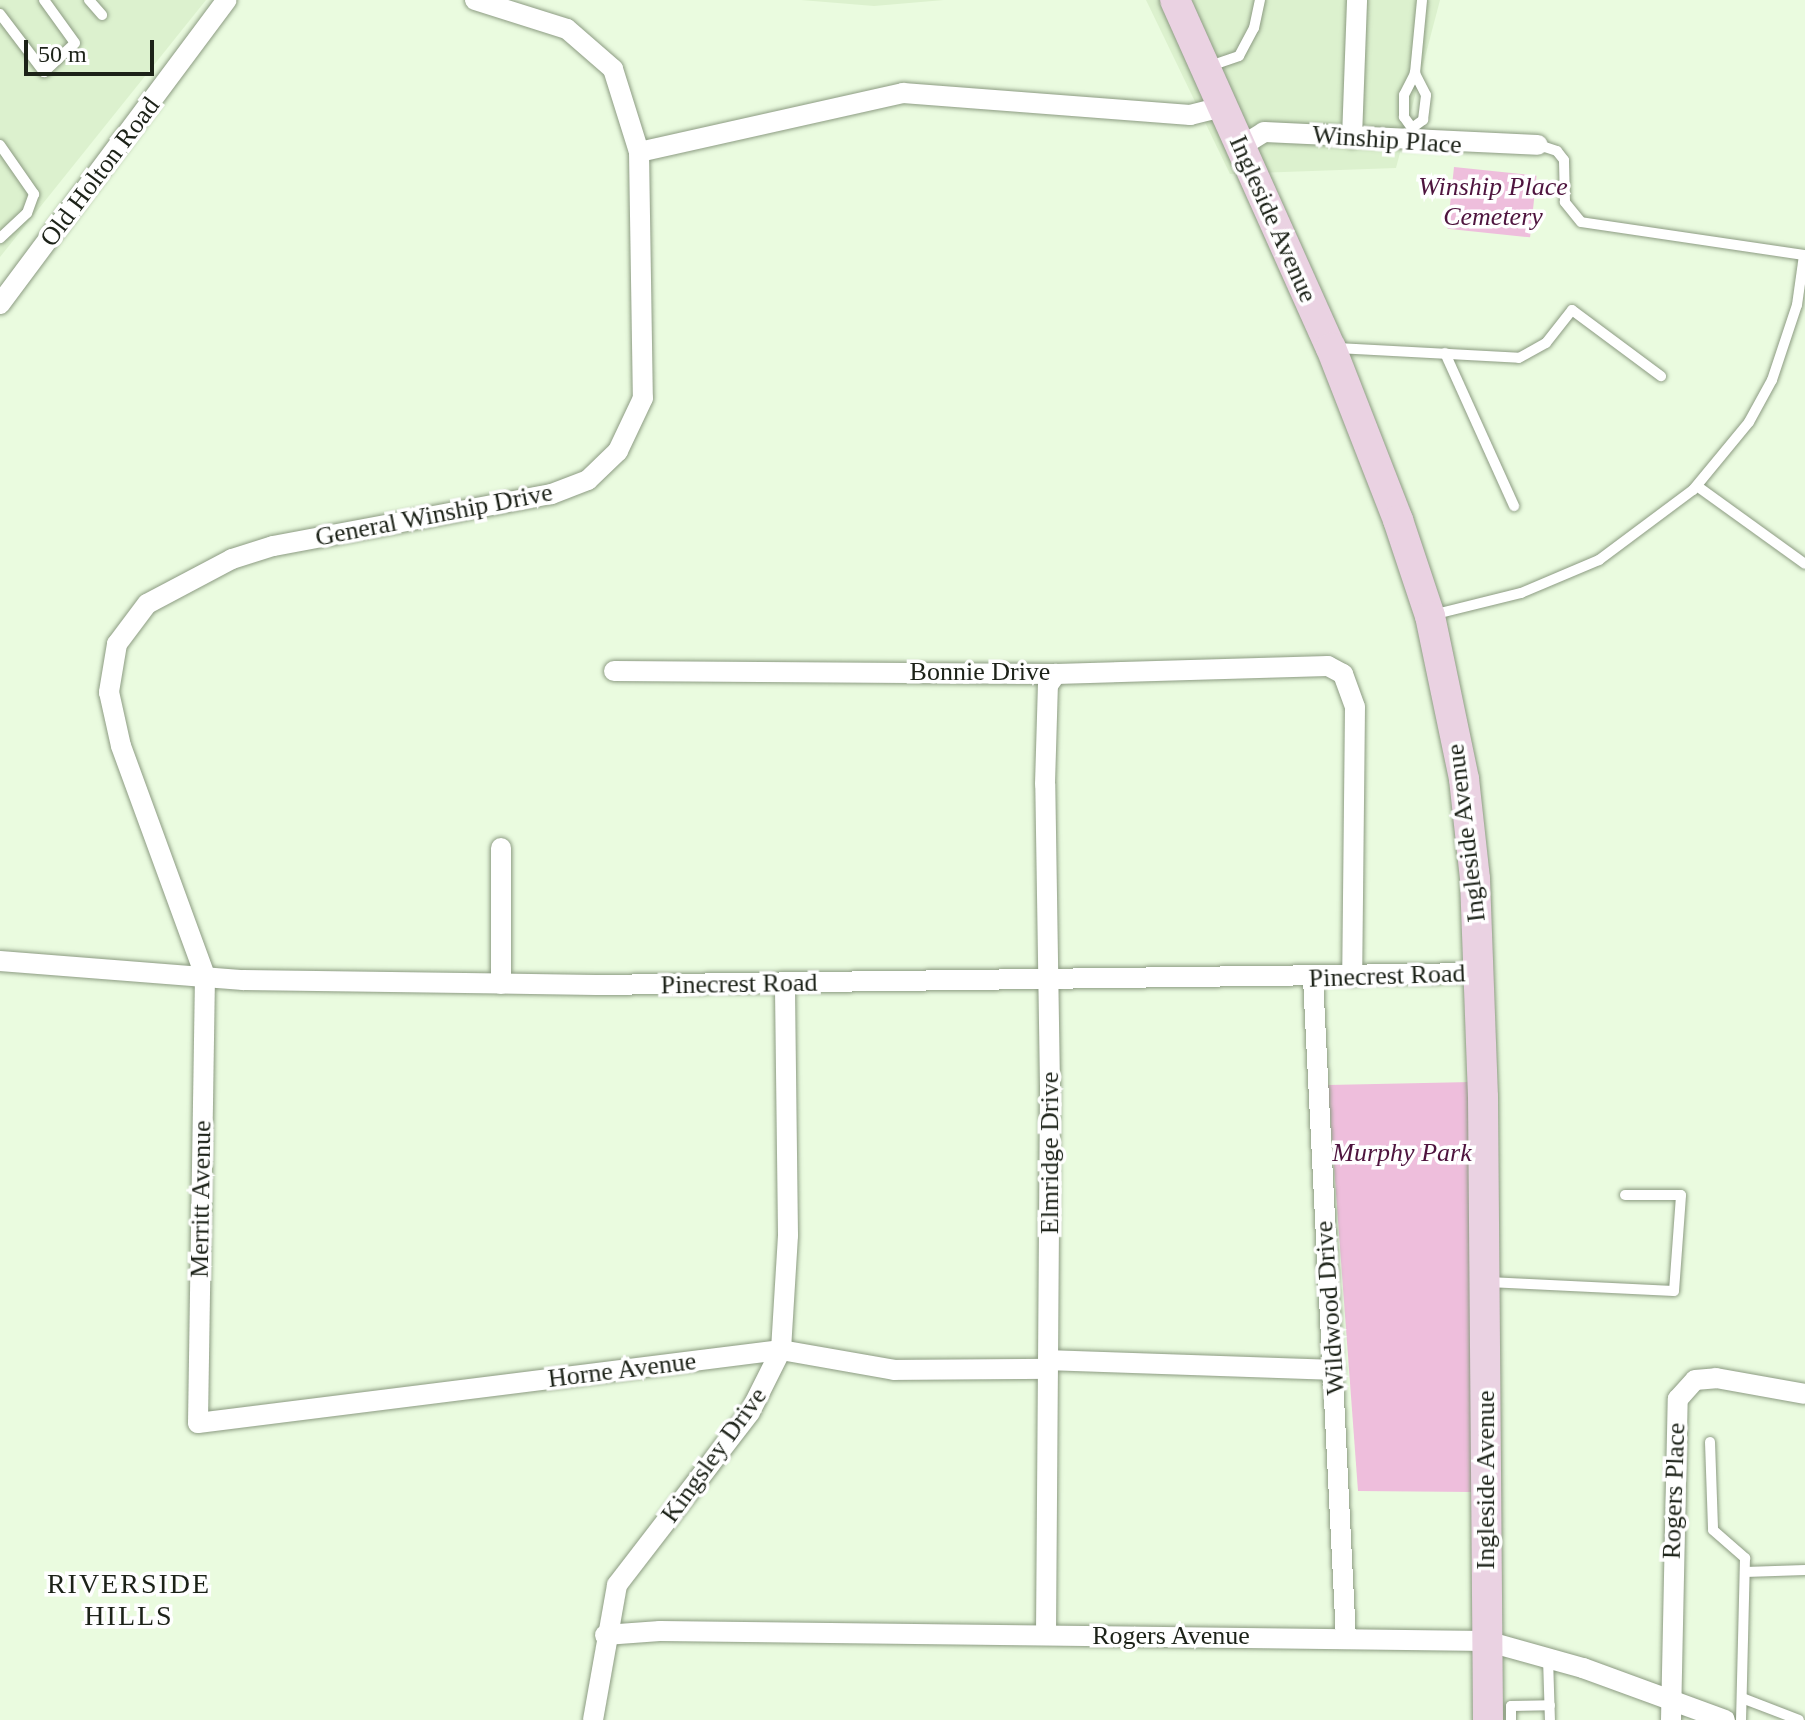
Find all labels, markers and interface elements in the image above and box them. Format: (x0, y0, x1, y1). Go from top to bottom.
scale bar (28, 24, 158, 74)
text: 50 m (38, 41, 87, 67)
street label: Old Holton Road (34, 91, 166, 253)
street label: Winship Place (1311, 119, 1463, 161)
street label: Ingleside Avenue (1222, 130, 1324, 308)
park label: Winship Place Cemetery (1418, 171, 1568, 232)
street label: General Winship Drive (312, 477, 556, 553)
street label: Bonnie Drive (910, 656, 1050, 688)
street label: Ingleside Avenue (1440, 741, 1492, 925)
street label: Pinecrest Road (1308, 958, 1466, 994)
street label: Pinecrest Road (660, 967, 818, 1001)
street label: Elmridge Drive (1034, 1072, 1066, 1234)
street label: Merritt Avenue (184, 1119, 218, 1279)
park label: Murphy Park (1332, 1137, 1472, 1169)
street label: Wildwood Drive (1308, 1220, 1352, 1396)
street label: Horne Avenue (545, 1345, 699, 1395)
street label: Kingsley Drive (654, 1381, 774, 1529)
street label: Ingleside Avenue (1470, 1390, 1502, 1570)
street label: Rogers Place (1656, 1422, 1692, 1560)
district label: RIVERSIDE HILLS (47, 1567, 211, 1633)
street label: Rogers Avenue (1091, 1620, 1251, 1652)

